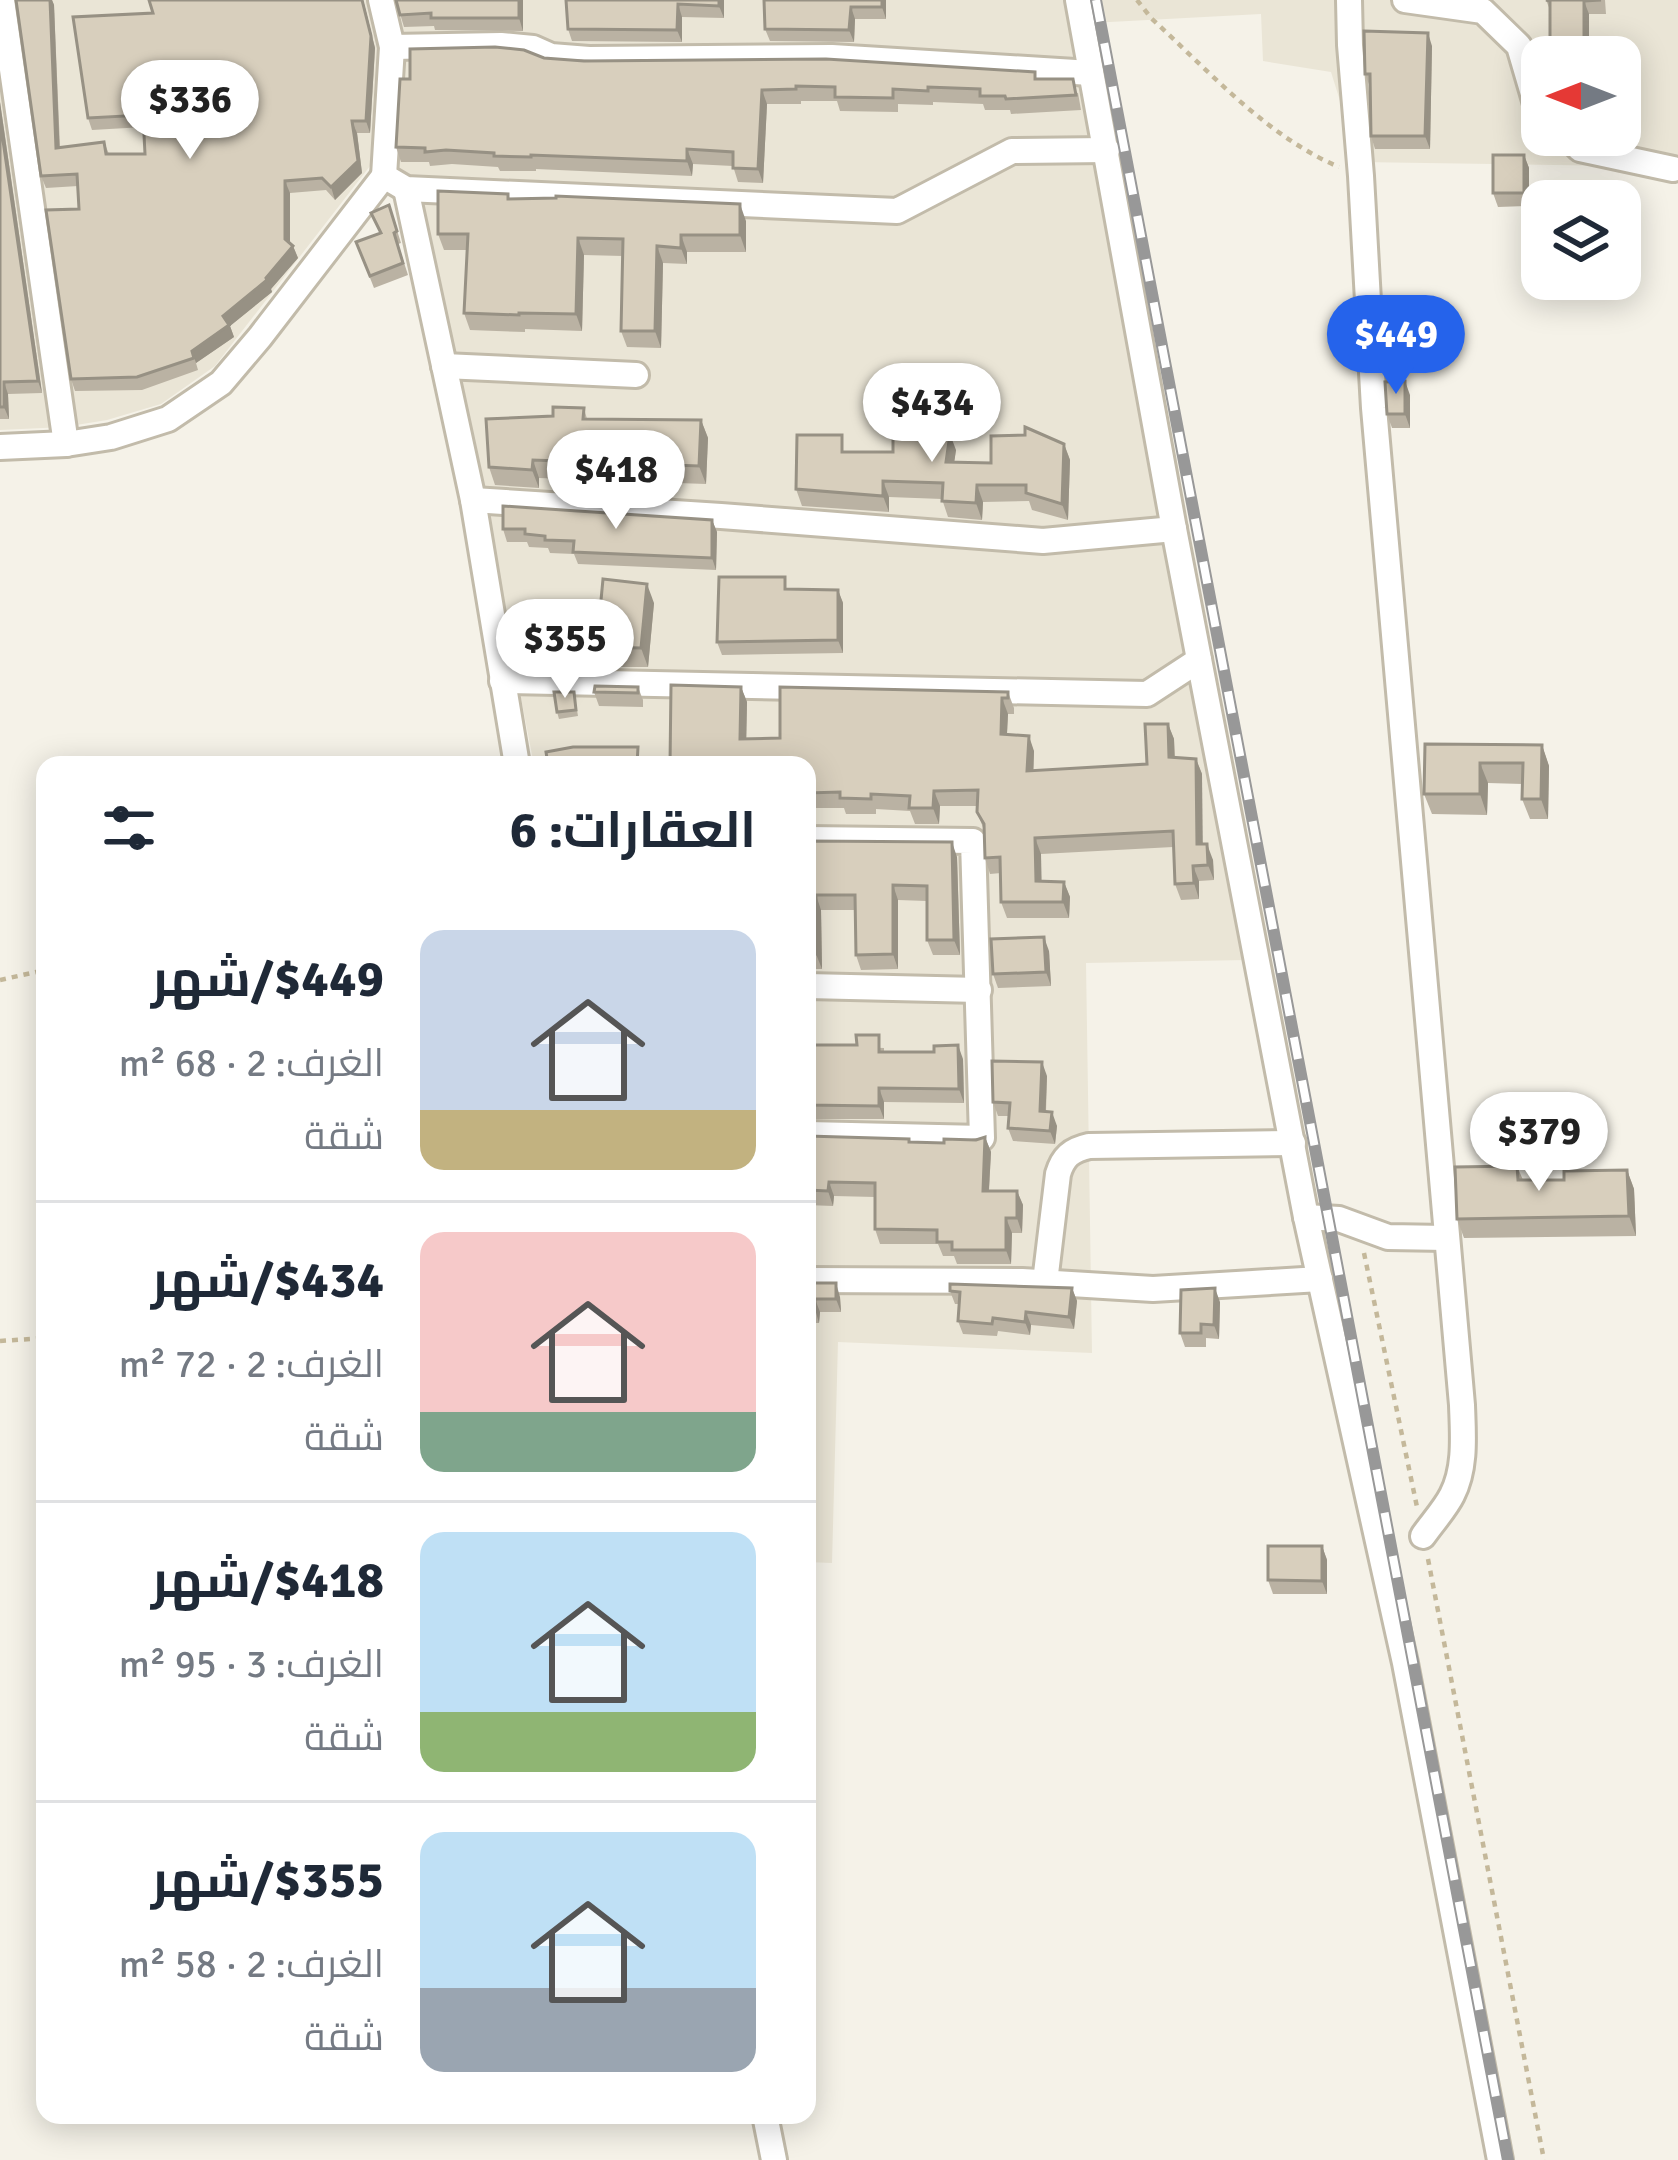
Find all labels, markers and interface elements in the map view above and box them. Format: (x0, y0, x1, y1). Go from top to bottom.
north arrow (1521, 36, 1641, 156)
map controls (1521, 36, 1641, 300)
pin: $336 (119, 60, 261, 162)
text: $336 (148, 75, 232, 123)
button: layers (1521, 180, 1641, 300)
pin: $449 (1325, 295, 1467, 397)
text: $449 (1354, 310, 1438, 358)
pin: $434 (861, 363, 1003, 465)
text: $434 (890, 378, 974, 426)
pin: $418 (545, 430, 687, 532)
text: $418 (574, 445, 658, 493)
pin: $355 (494, 599, 636, 701)
text: $355 (523, 614, 607, 662)
icon: filters (96, 795, 162, 861)
text: العقارات: 6 (510, 799, 756, 862)
text: $449/شهر (151, 948, 384, 1011)
icon: home (516, 978, 660, 1122)
text: الغرف: 2 · 68 m² (119, 1039, 384, 1087)
pin: $379 (1468, 1092, 1610, 1194)
text: $379 (1497, 1107, 1581, 1155)
text: شقة (304, 1112, 384, 1160)
text: $434/شهر (151, 1249, 384, 1312)
icon: home (516, 1280, 660, 1424)
text: الغرف: 2 · 72 m² (119, 1340, 384, 1388)
text: شقة (304, 1413, 384, 1461)
text: $418/شهر (151, 1549, 384, 1612)
icon: home (516, 1580, 660, 1724)
text: الغرف: 3 · 95 m² (119, 1640, 384, 1688)
text: شقة (304, 1713, 384, 1761)
text: $355/شهر (151, 1849, 384, 1912)
icon: home (516, 1880, 660, 2024)
text: الغرف: 2 · 58 m² (119, 1940, 384, 1988)
text: شقة (304, 2013, 384, 2061)

